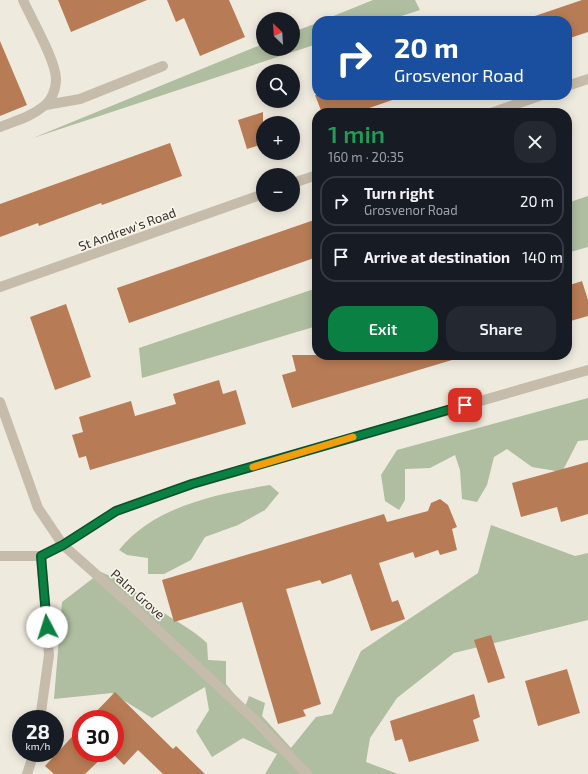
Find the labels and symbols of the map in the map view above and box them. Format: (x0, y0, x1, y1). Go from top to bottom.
north arrow (256, 12, 300, 56)
street label: St Andrew's Road (76, 204, 178, 254)
pin (448, 388, 482, 422)
street label: Palm Grove (108, 566, 168, 622)
position arrow (26, 606, 68, 648)
speed limit sign: 30 (72, 710, 124, 762)

